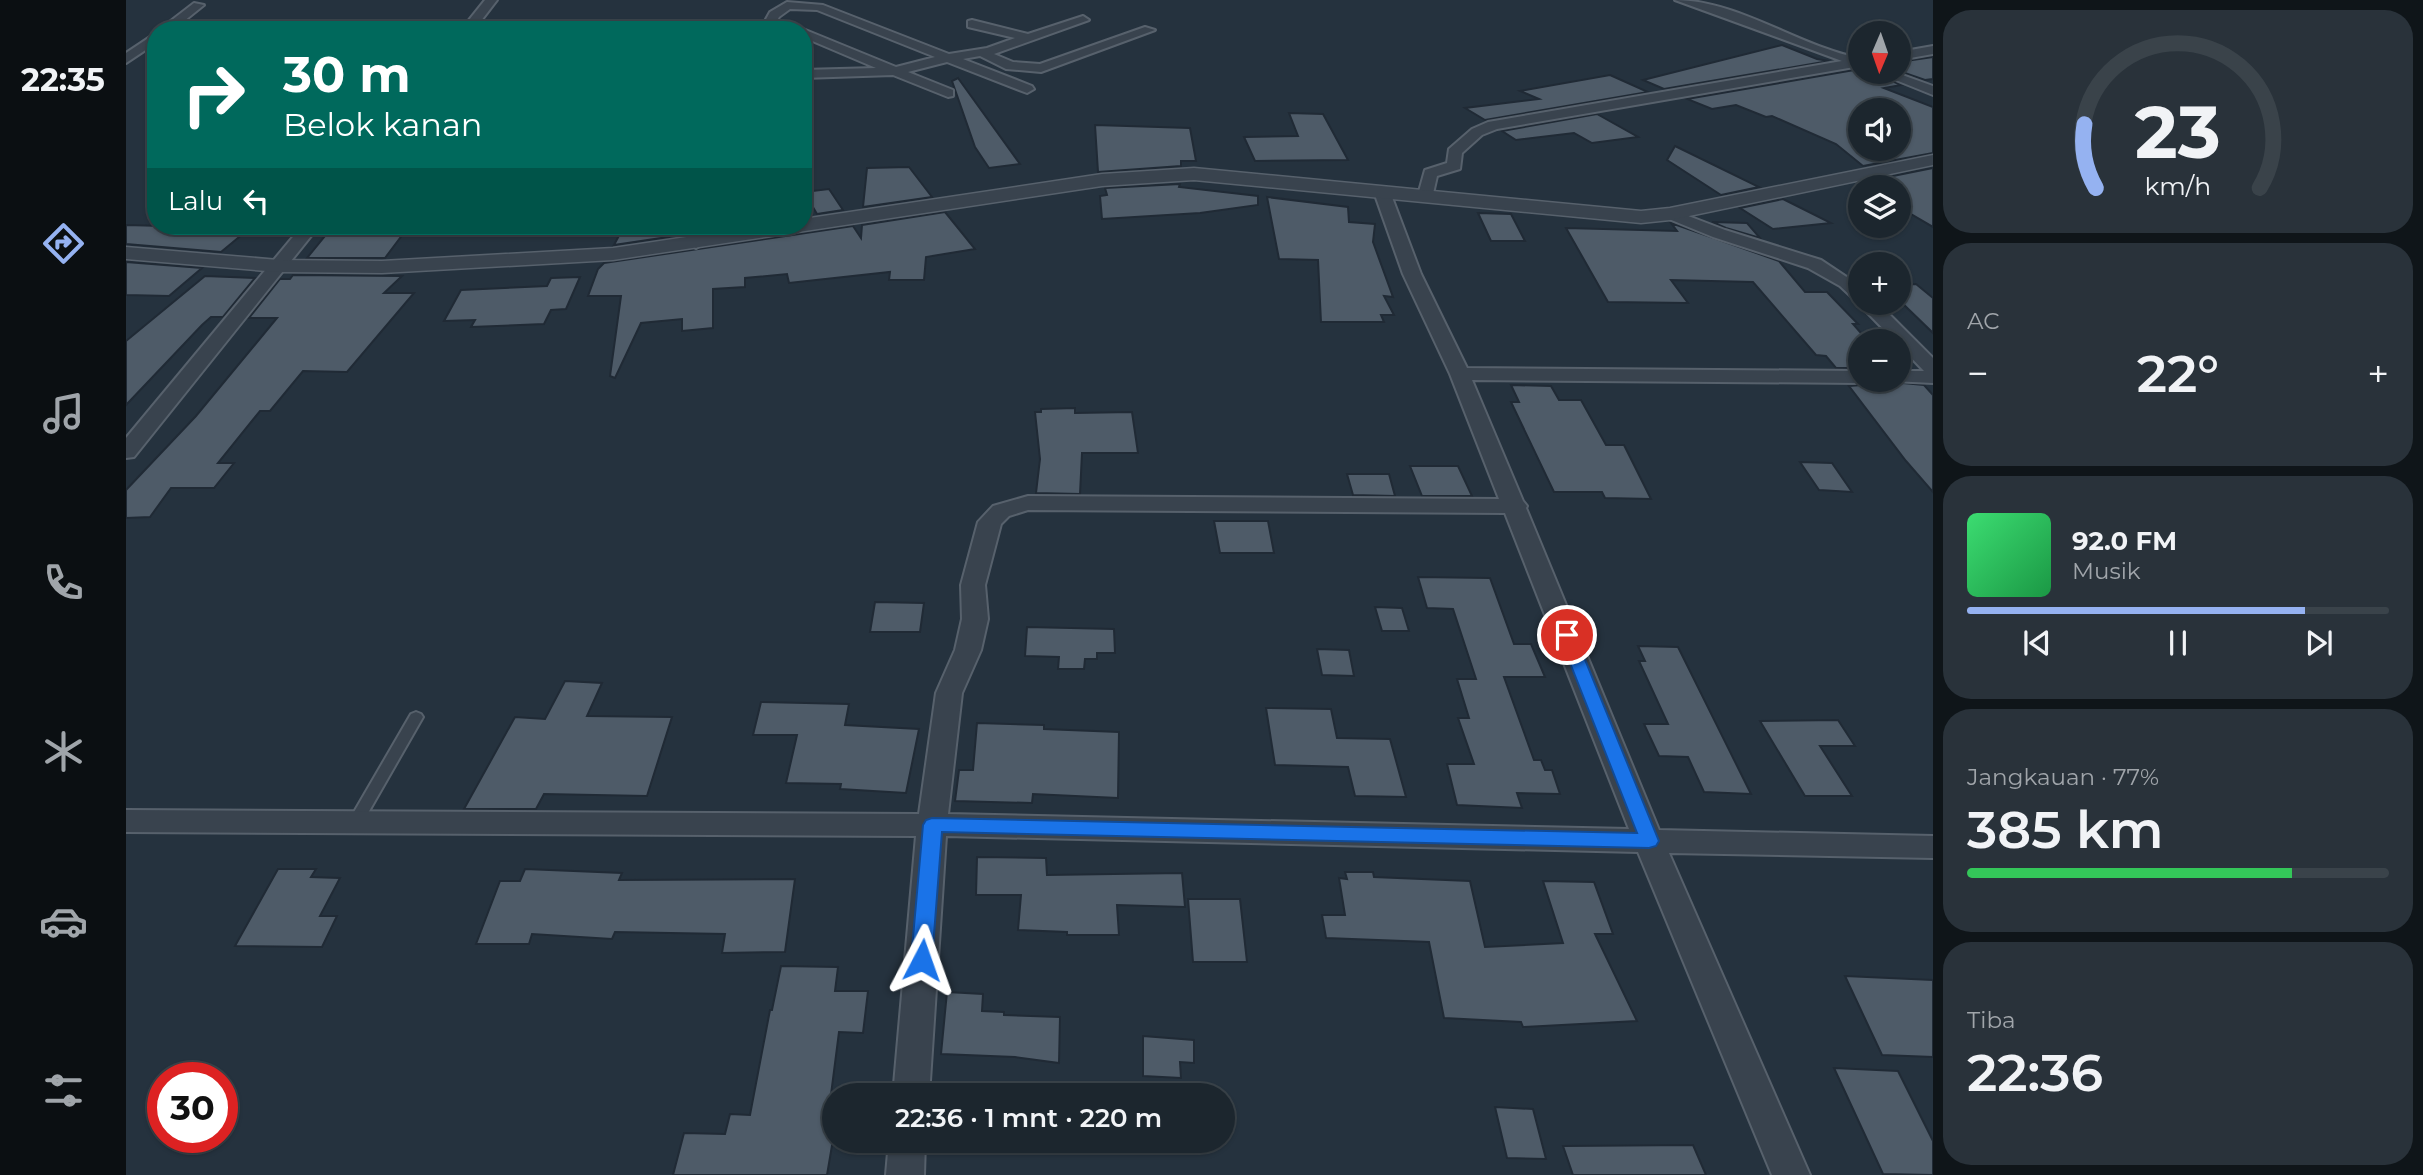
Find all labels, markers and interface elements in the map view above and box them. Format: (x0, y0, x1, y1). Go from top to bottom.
north arrow (1848, 21, 1911, 84)
map controls (1848, 21, 1911, 392)
text: 30 m (283, 45, 411, 104)
icon: right (168, 49, 259, 140)
text: 22:35 (21, 60, 105, 99)
text: 23 (2135, 88, 2221, 176)
button: sound (1848, 98, 1911, 161)
text: Belok kanan (283, 105, 483, 144)
text: km/h (2145, 170, 2211, 200)
button: layers (1848, 175, 1911, 238)
icon: left (237, 182, 275, 220)
text: Lalu (168, 185, 223, 217)
icon: directions (39, 219, 88, 268)
button: + (1848, 252, 1911, 315)
text: AC (1967, 307, 2000, 335)
button: − (1848, 329, 1911, 392)
text: 22° (2137, 342, 2219, 405)
text: − (1967, 350, 1989, 397)
text: + (2367, 350, 2389, 397)
icon: music (39, 389, 88, 438)
text: 92.0 FM (2072, 525, 2177, 557)
text: Musik (2072, 557, 2141, 585)
icon: phone (39, 558, 88, 607)
pin (1537, 605, 1597, 665)
icon: arrive (1548, 616, 1586, 654)
icon: previous (2018, 624, 2056, 662)
icon: pause (2159, 624, 2197, 662)
icon: next (2300, 624, 2338, 662)
icon: climate (39, 727, 88, 776)
text: Jangkauan · 77% (1967, 763, 2159, 791)
text: 385 km (1967, 798, 2163, 861)
icon: car (39, 897, 88, 946)
position arrow (885, 923, 959, 997)
text: Tiba (1967, 1006, 2015, 1034)
text: 22:36 (1967, 1041, 2103, 1104)
speed limit sign: 30 (147, 1062, 238, 1153)
icon: filters (39, 1066, 88, 1115)
text: 22:36 · 1 mnt · 220 m (895, 1102, 1162, 1134)

